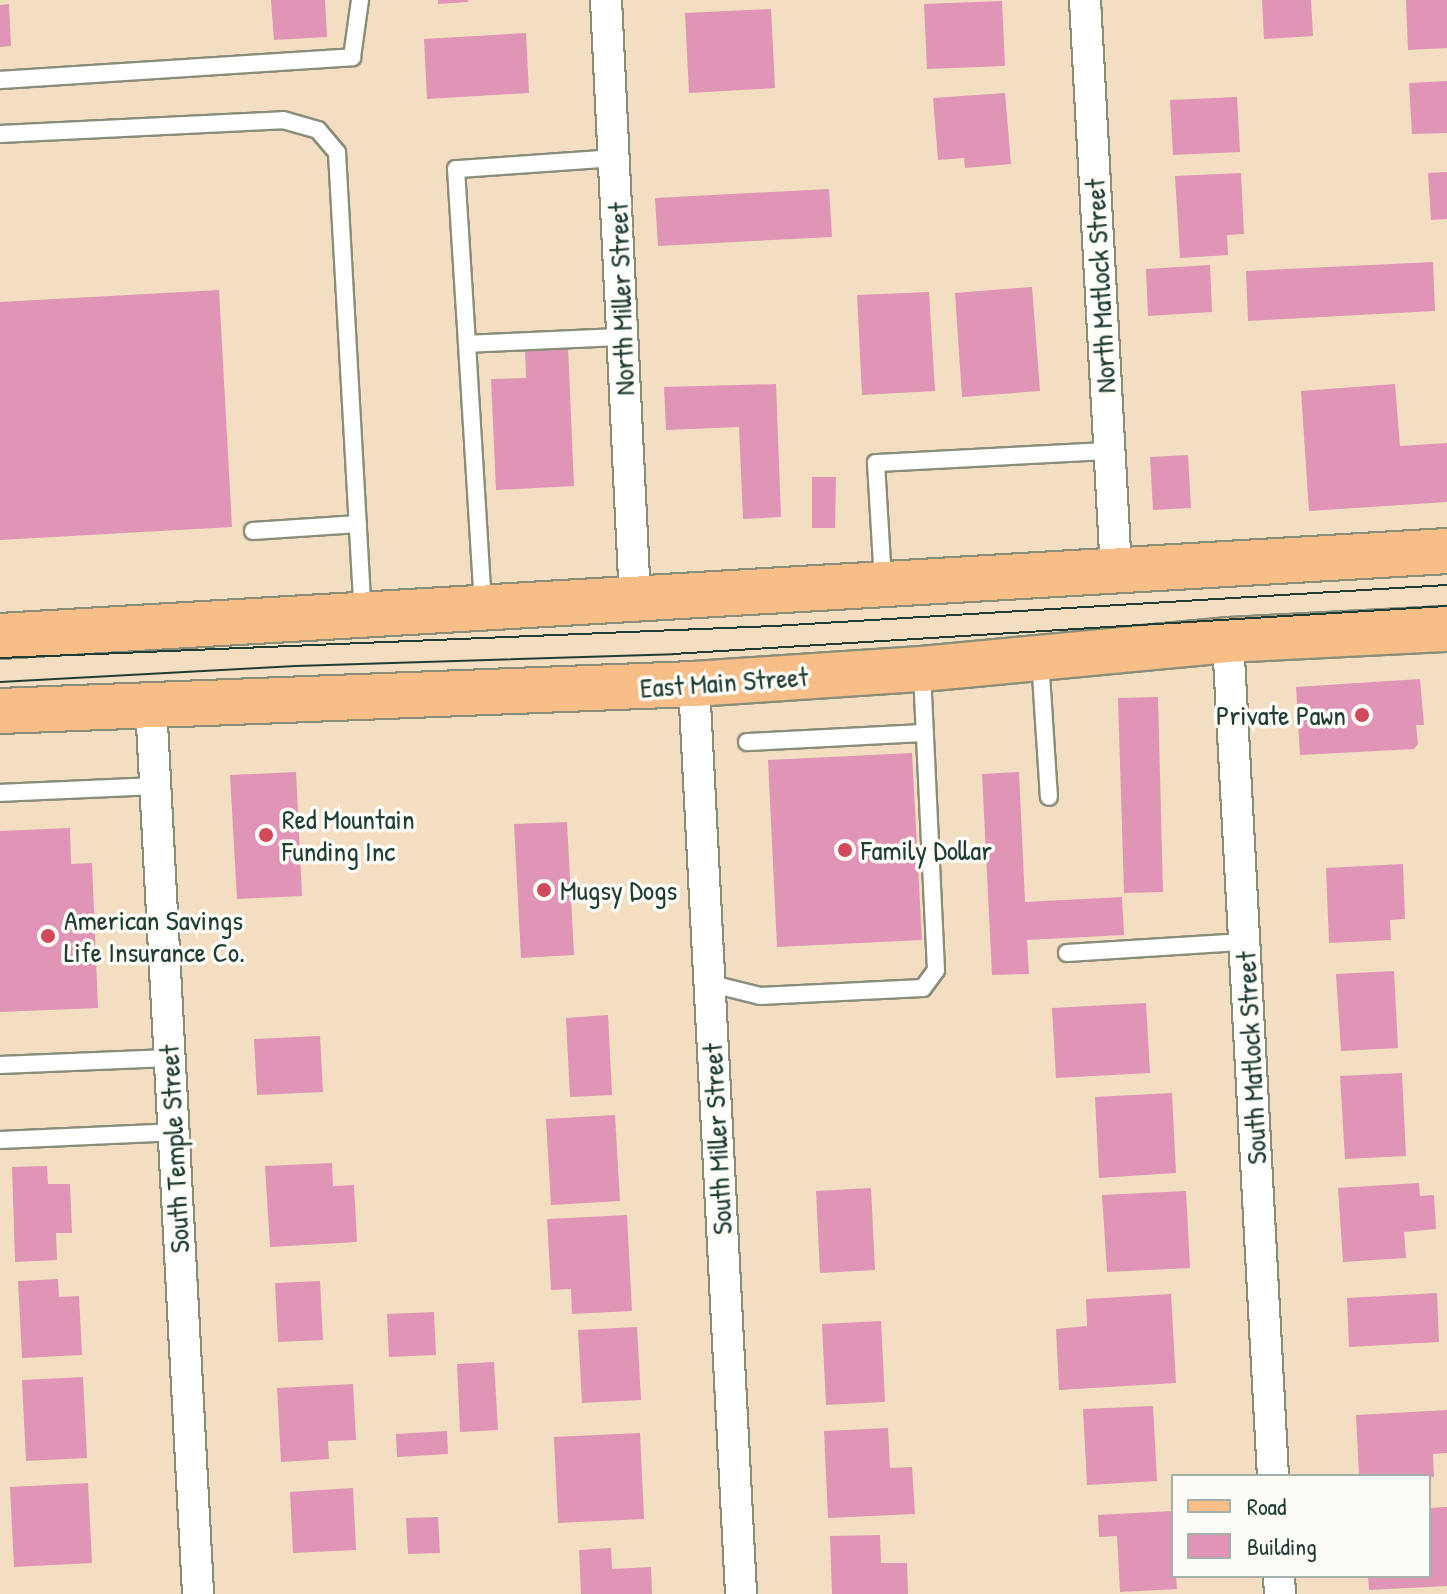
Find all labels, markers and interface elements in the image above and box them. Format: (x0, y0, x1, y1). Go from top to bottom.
street label: North Matlock Street (1078, 178, 1122, 394)
street label: North Miller Street (601, 202, 641, 396)
street label: East Main Street (639, 659, 809, 705)
place label: Private Pawn (1216, 698, 1346, 732)
marker: Private Pawn (1353, 706, 1371, 724)
place label: Red Mountain Funding Inc (282, 802, 415, 868)
marker: Red Mountain Funding Inc (257, 826, 275, 844)
place label: Family Dollar (861, 833, 992, 867)
marker: Family Dollar (836, 841, 854, 859)
place label: Mugsy Dogs (560, 873, 677, 907)
marker: Mugsy Dogs (535, 881, 553, 899)
place label: American Savings Life Insurance Co. (64, 903, 245, 969)
marker: American Savings Life Insurance Co. (39, 927, 57, 945)
street label: South Matlock Street (1229, 951, 1273, 1165)
street label: South Miller Street (695, 1042, 739, 1236)
street label: South Temple Street (152, 1044, 196, 1254)
legend (1171, 1474, 1431, 1578)
text: Road (1247, 1490, 1286, 1522)
text: Building (1247, 1530, 1317, 1562)

